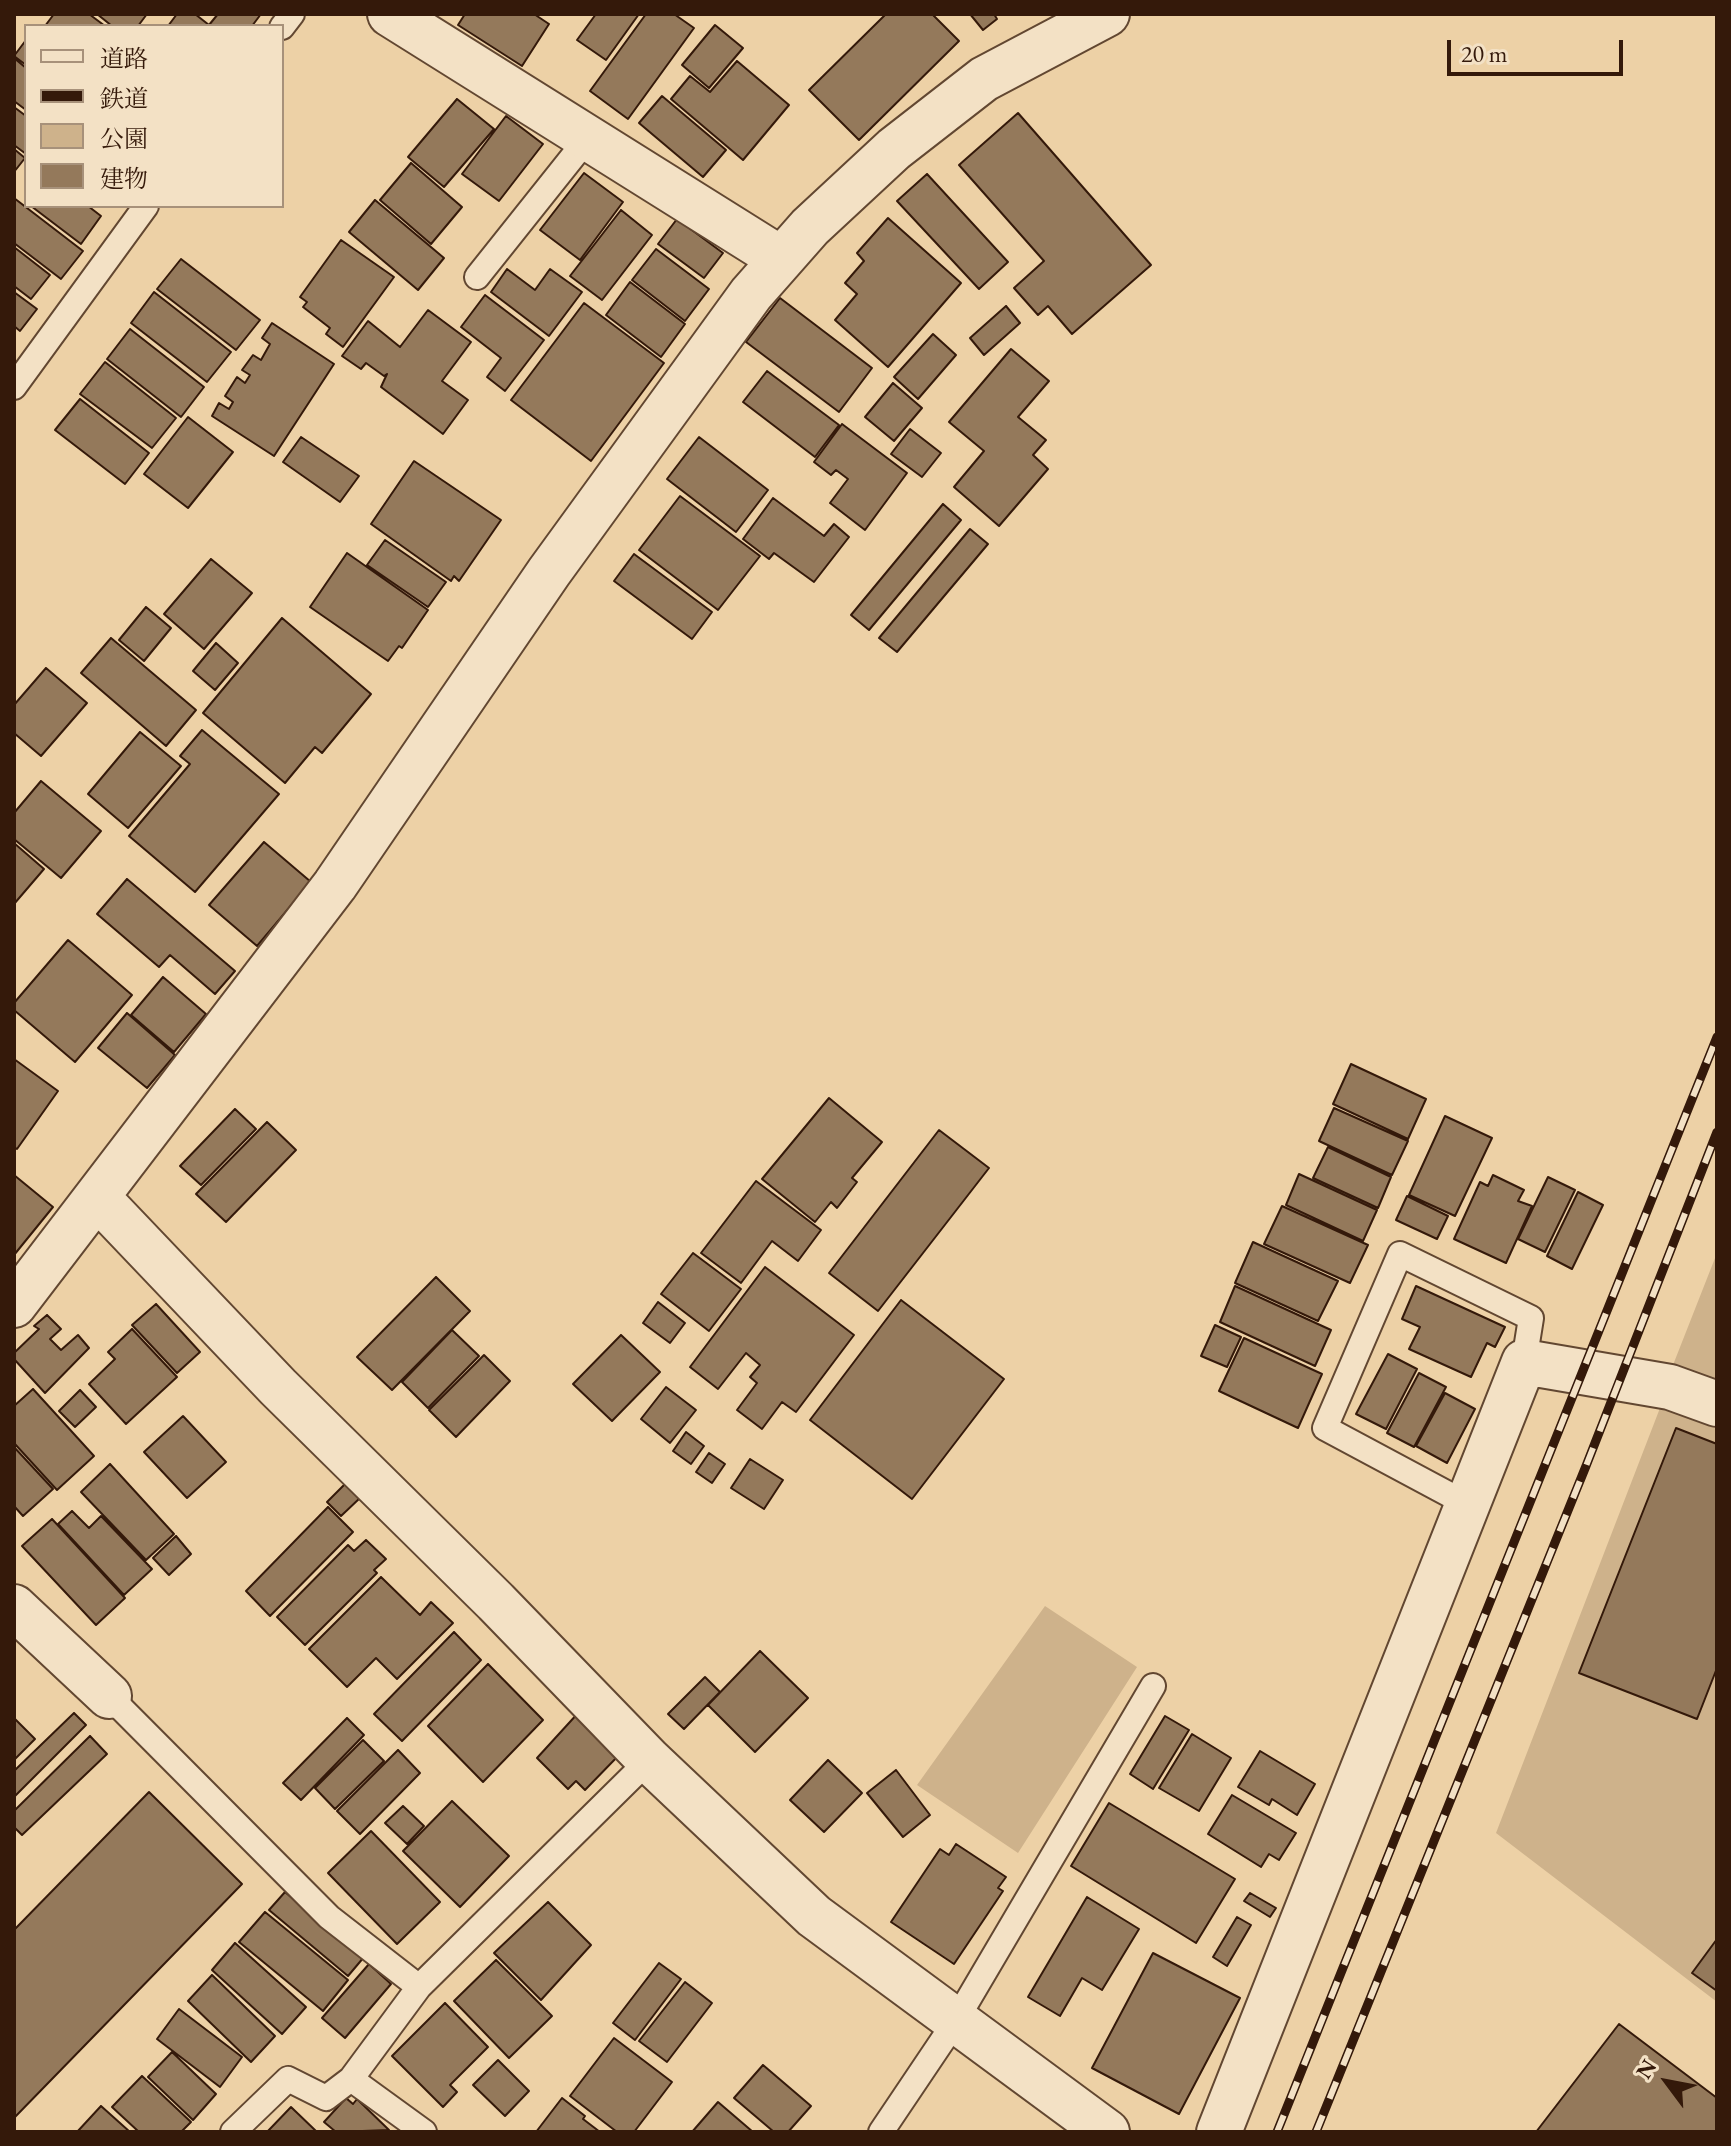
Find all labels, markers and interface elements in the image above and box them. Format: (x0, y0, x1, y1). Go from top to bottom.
legend (24, 24, 284, 208)
scale bar (1451, 24, 1627, 74)
text: 20 m (1461, 38, 1508, 69)
text: 道路 (100, 43, 148, 74)
text: 鉄道 (100, 83, 148, 114)
text: 公園 (100, 123, 148, 154)
text: 建物 (100, 163, 148, 194)
north arrow (1627, 2042, 1707, 2122)
text: N (1629, 2054, 1663, 2084)

